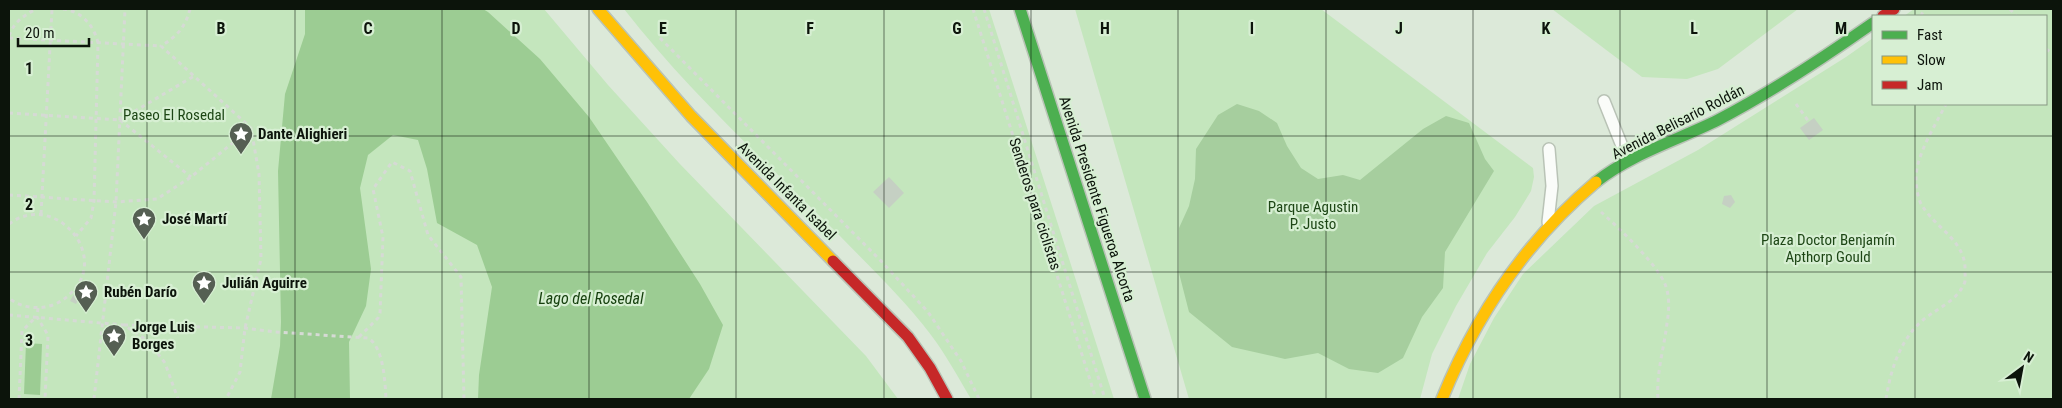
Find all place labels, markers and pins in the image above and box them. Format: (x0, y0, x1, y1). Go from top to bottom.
place icon: Dante Alighieri (228, 121, 254, 155)
place label: Dante Alighieri (258, 125, 347, 143)
place icon: José Martí (131, 206, 157, 240)
place label: José Martí (162, 210, 228, 228)
place icon: Julián Aguirre (191, 270, 217, 304)
place label: Julián Aguirre (222, 274, 307, 292)
place icon: Rubén Darío (73, 279, 99, 313)
place label: Rubén Darío (104, 283, 177, 301)
place label: Jorge Luis Borges (132, 318, 195, 353)
place icon: Jorge Luis Borges (101, 323, 127, 357)

